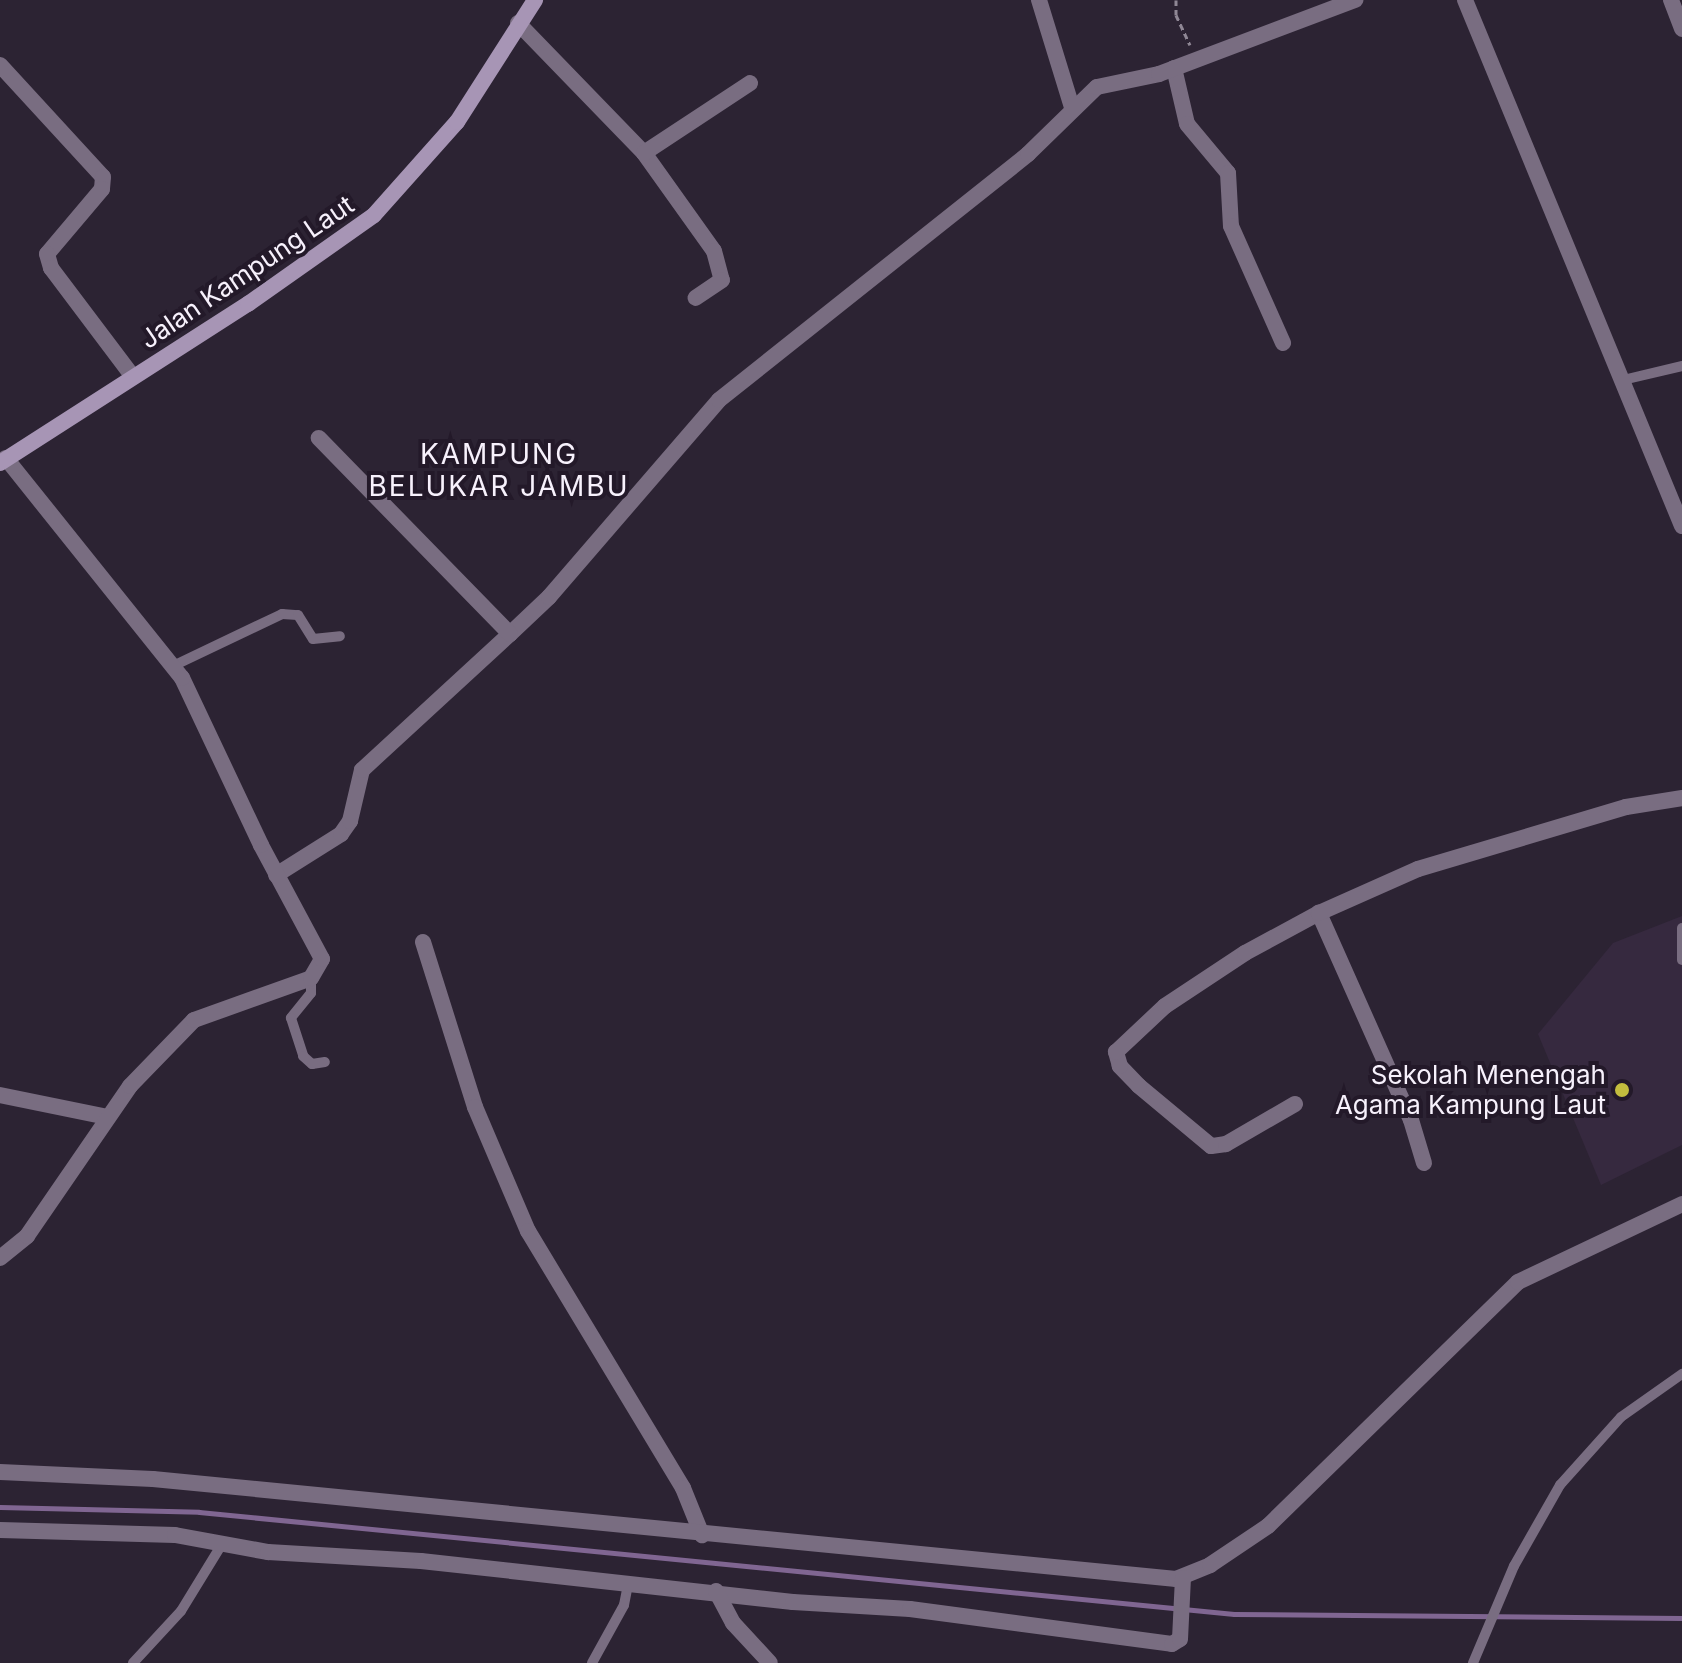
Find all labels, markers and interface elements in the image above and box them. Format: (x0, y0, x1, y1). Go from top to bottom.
street label: Jalan Kampung Laut (134, 189, 360, 355)
district label: KAMPUNG BELUKAR JAMBU (368, 437, 630, 503)
place label: Sekolah Menengah Agama Kampung Laut (1335, 1059, 1606, 1120)
marker: Sekolah Menengah Agama Kampung Laut (1613, 1081, 1631, 1099)

